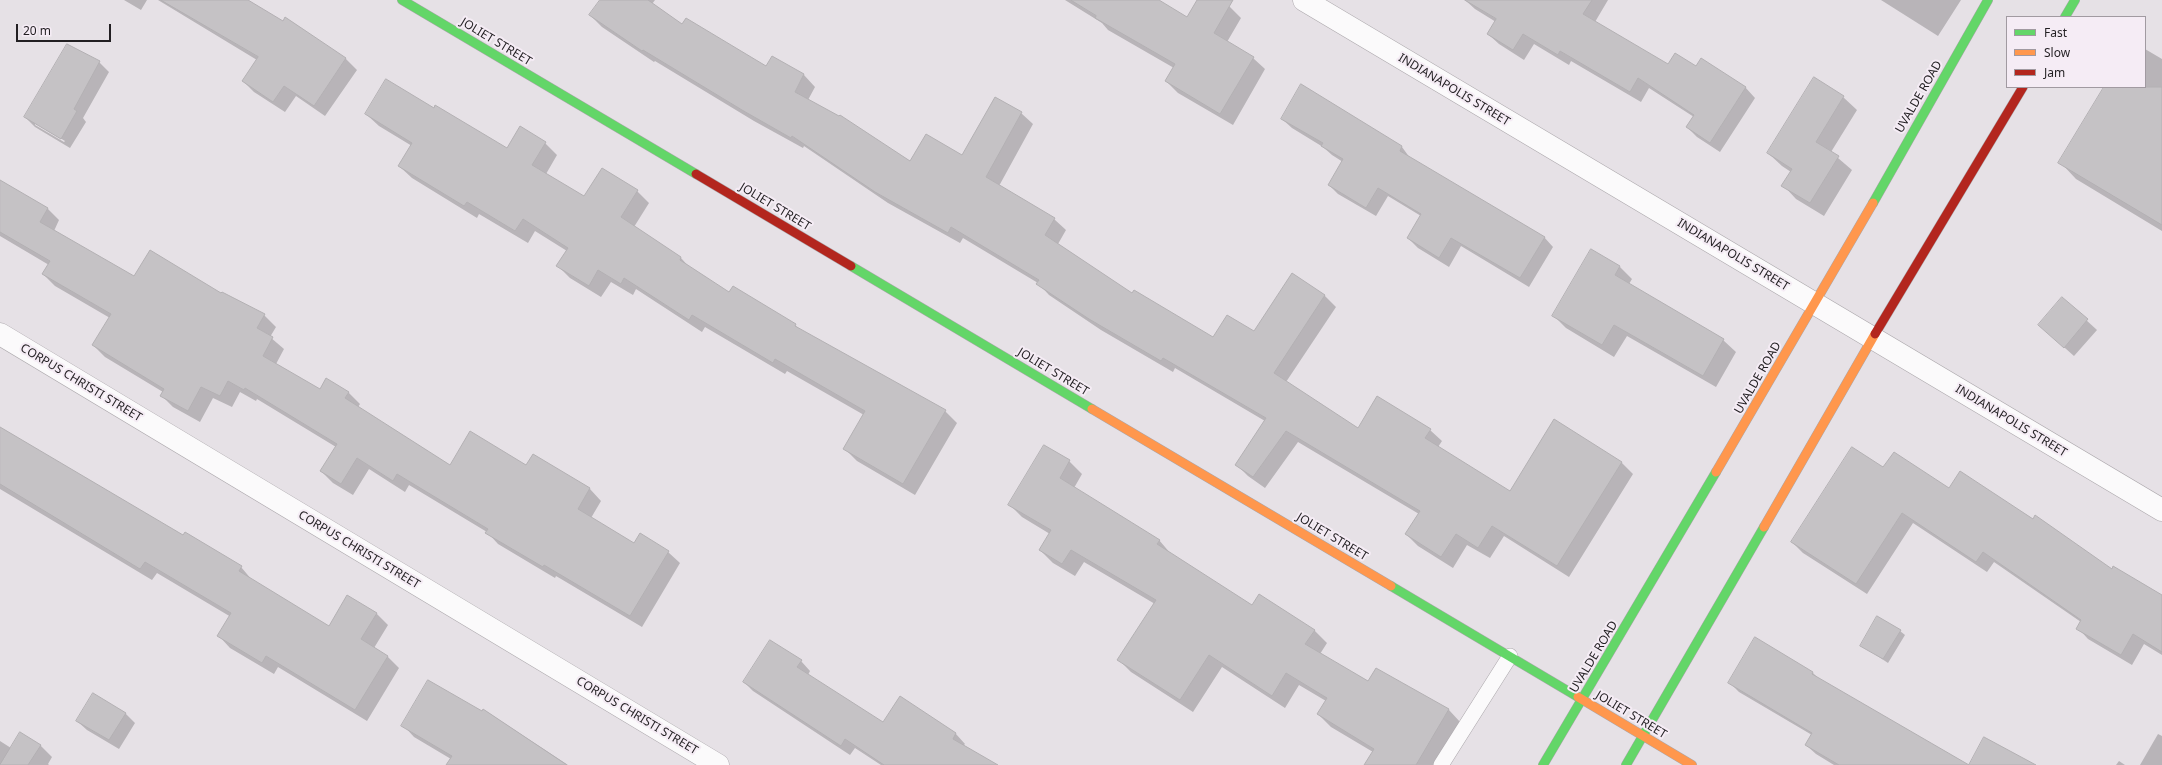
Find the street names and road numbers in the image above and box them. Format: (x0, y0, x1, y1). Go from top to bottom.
street label: JOLIET STREET (458, 15, 534, 69)
street label: INDIANAPOLIS STREET (1395, 51, 1513, 129)
street label: UVALDE ROAD (1893, 58, 1945, 136)
street label: JOLIET STREET (737, 180, 813, 234)
street label: INDIANAPOLIS STREET (1674, 216, 1792, 294)
street label: UVALDE ROAD (1732, 339, 1784, 417)
street label: CORPUS CHRISTI STREET (18, 341, 144, 425)
street label: JOLIET STREET (1015, 345, 1091, 399)
street label: INDIANAPOLIS STREET (1952, 382, 2070, 460)
street label: CORPUS CHRISTI STREET (296, 508, 422, 592)
street label: JOLIET STREET (1294, 510, 1370, 564)
street label: UVALDE ROAD (1567, 619, 1621, 695)
street label: CORPUS CHRISTI STREET (574, 674, 700, 758)
street label: JOLIET STREET (1593, 688, 1669, 742)

